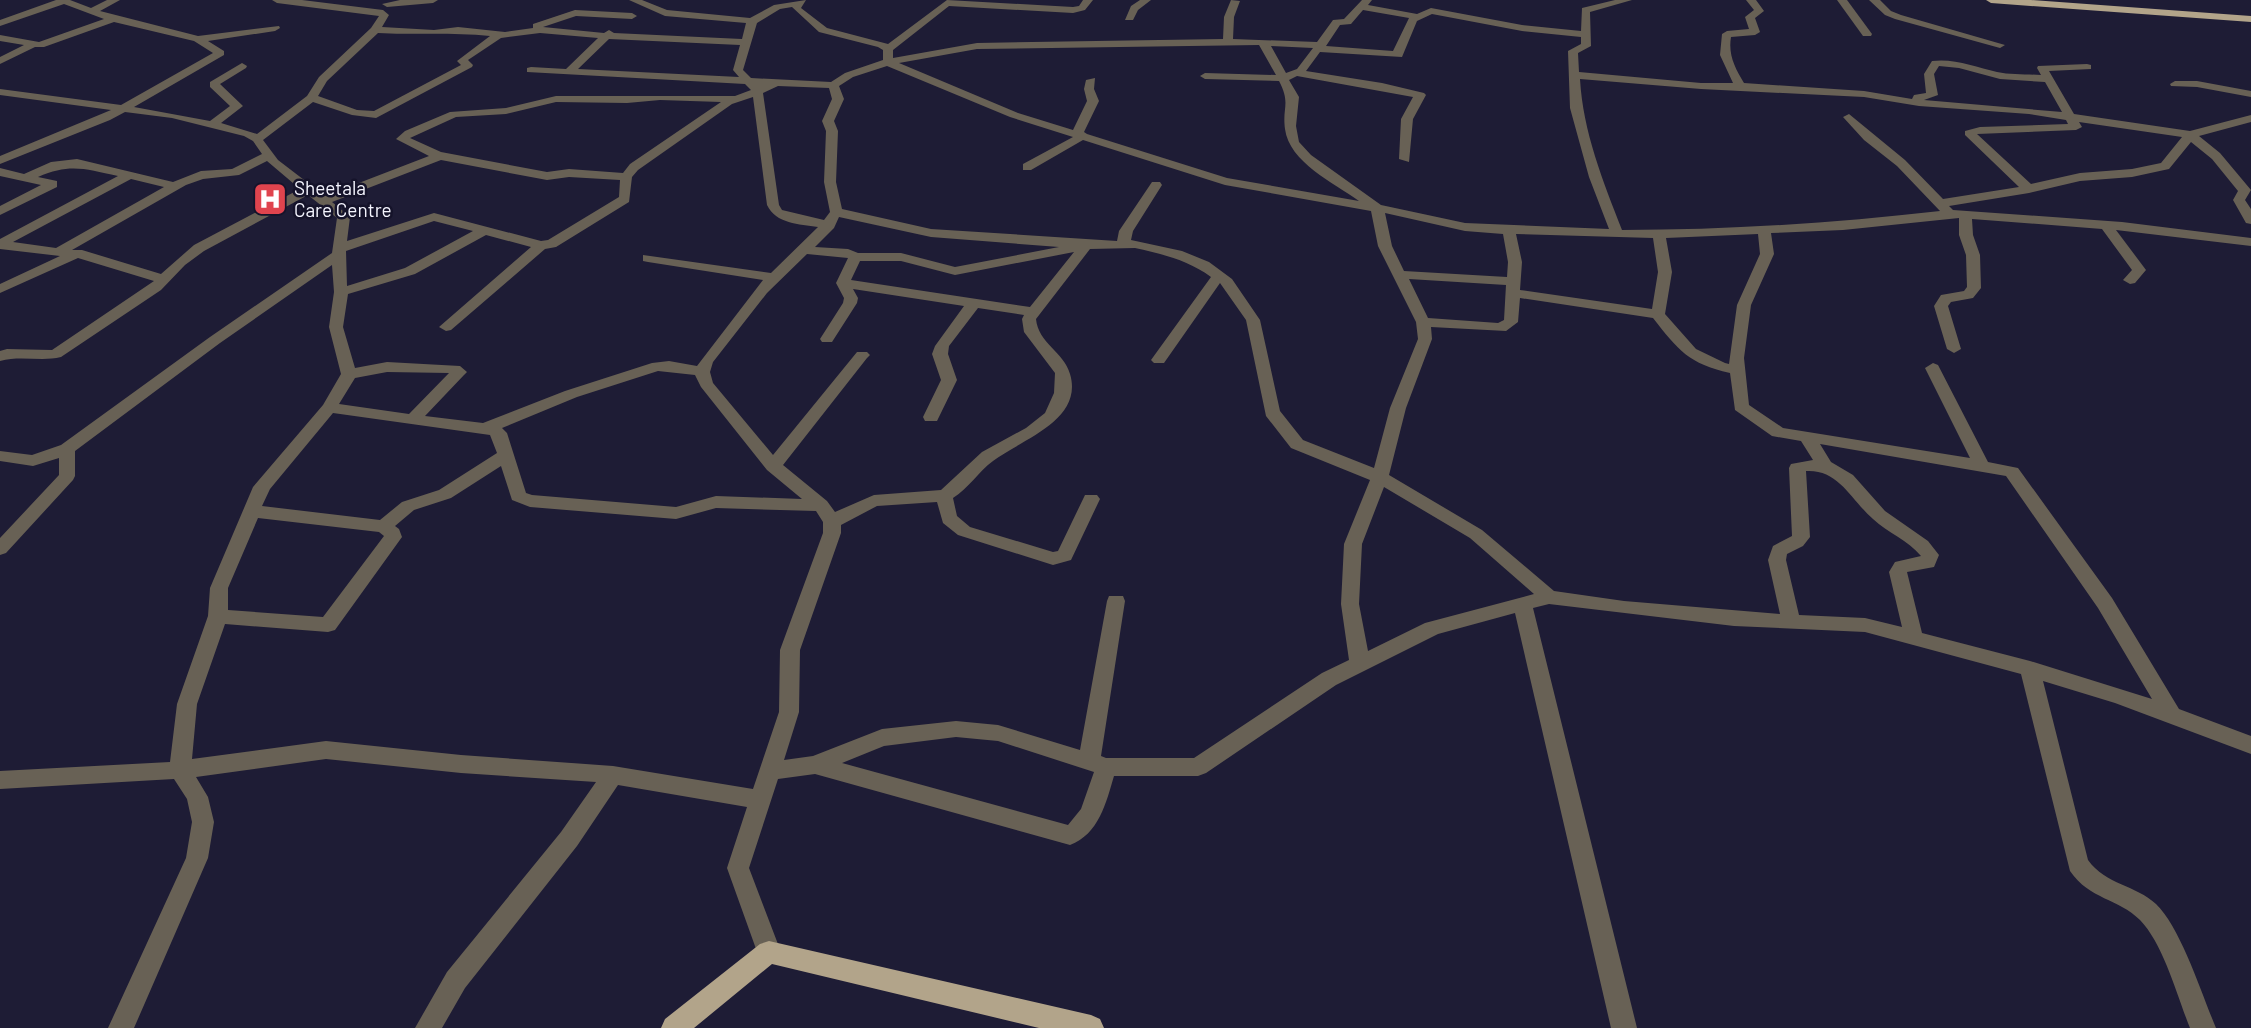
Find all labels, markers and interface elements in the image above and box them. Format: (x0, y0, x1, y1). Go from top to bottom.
place label: Sheetala Care Centre (294, 176, 392, 221)
hospital icon: Sheetala Care Centre (251, 180, 289, 218)

